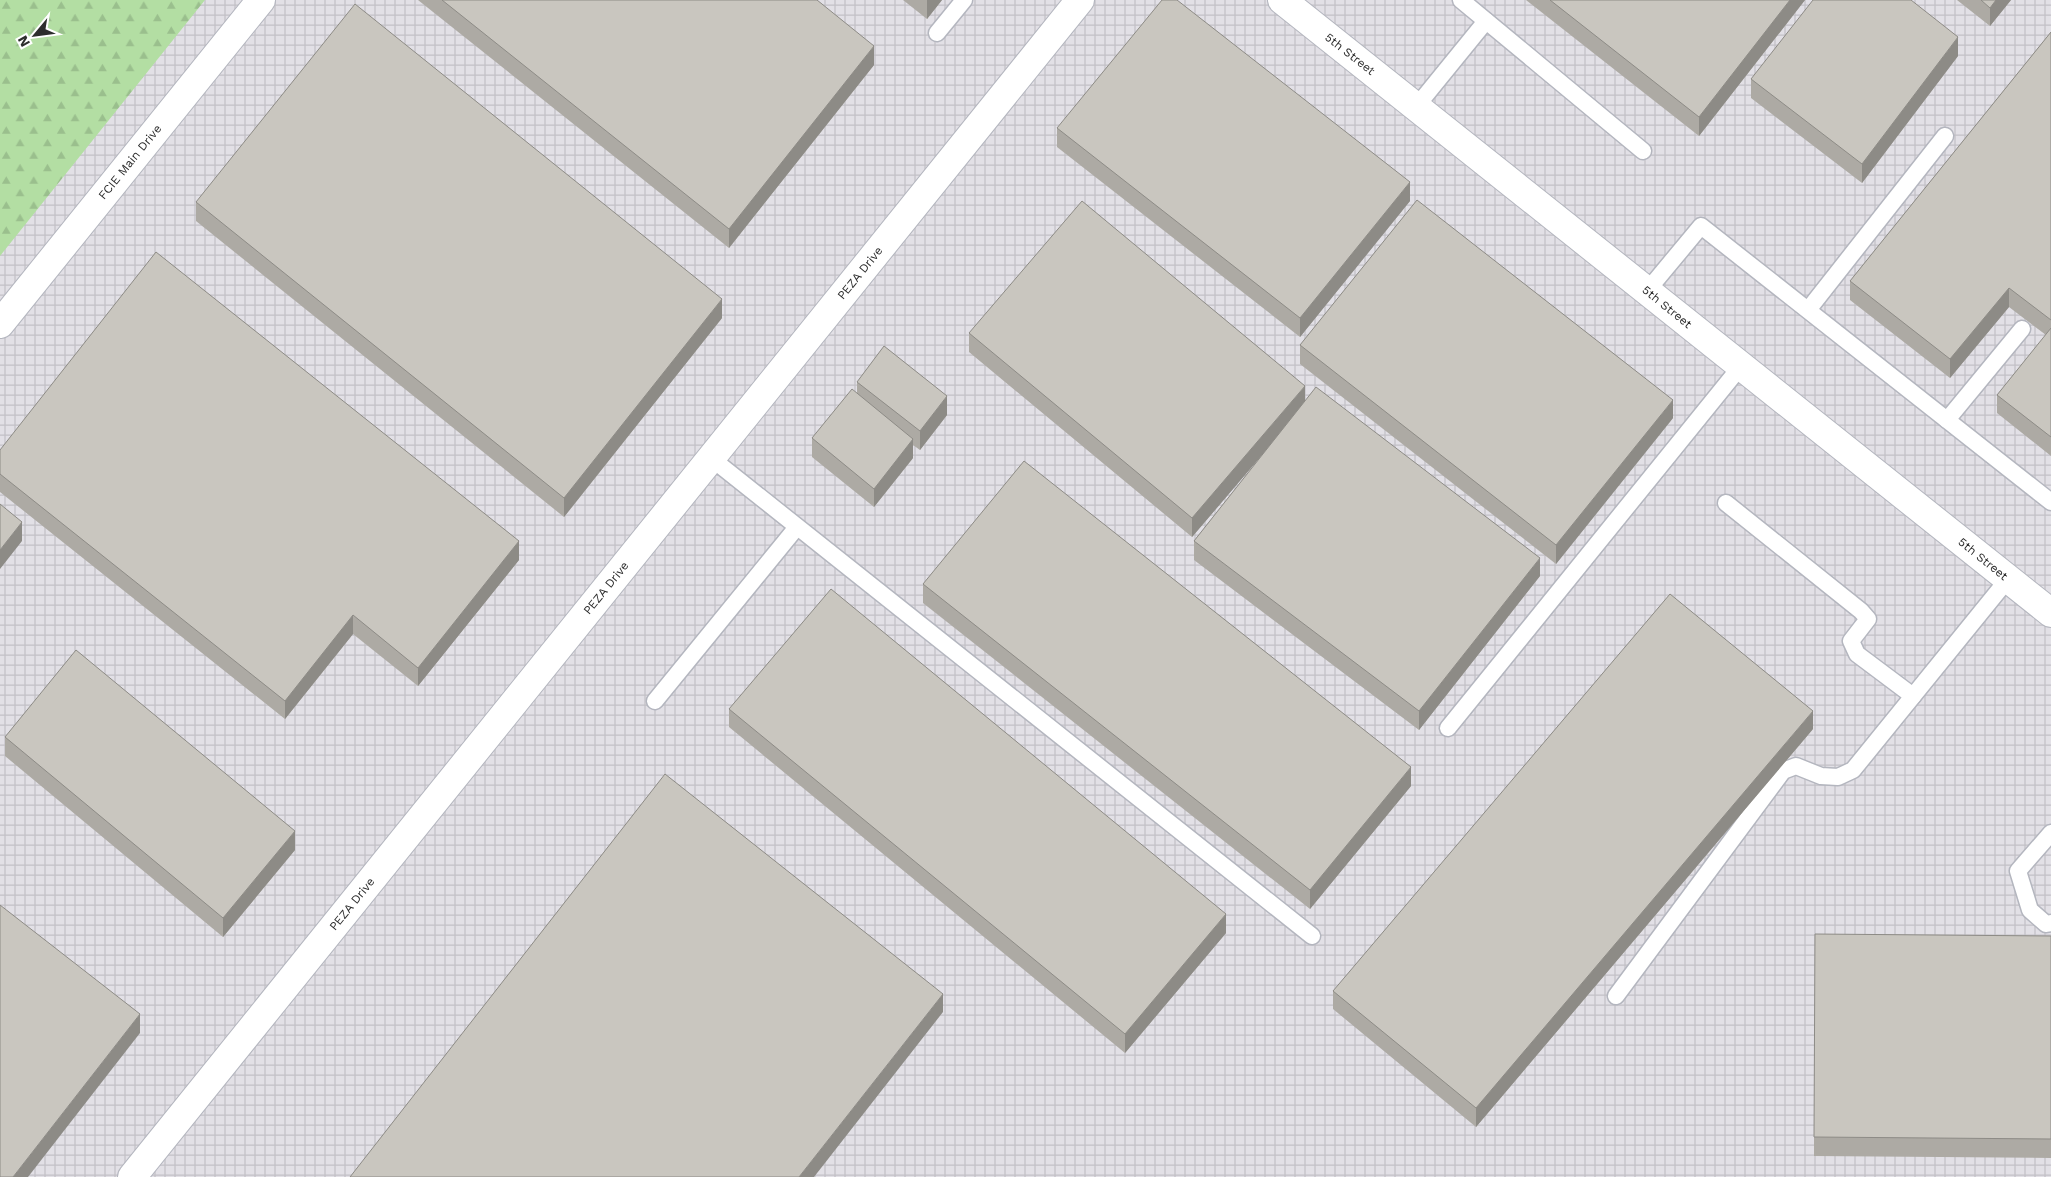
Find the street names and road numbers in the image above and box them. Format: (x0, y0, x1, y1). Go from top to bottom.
street label: 5th Street (1322, 30, 1378, 78)
street label: FCIE Main Drive (96, 122, 165, 202)
street label: PEZA Drive (834, 244, 886, 302)
street label: 5th Street (1639, 283, 1695, 331)
street label: 5th Street (1955, 535, 2011, 583)
street label: PEZA Drive (580, 559, 632, 617)
street label: PEZA Drive (326, 875, 378, 933)

